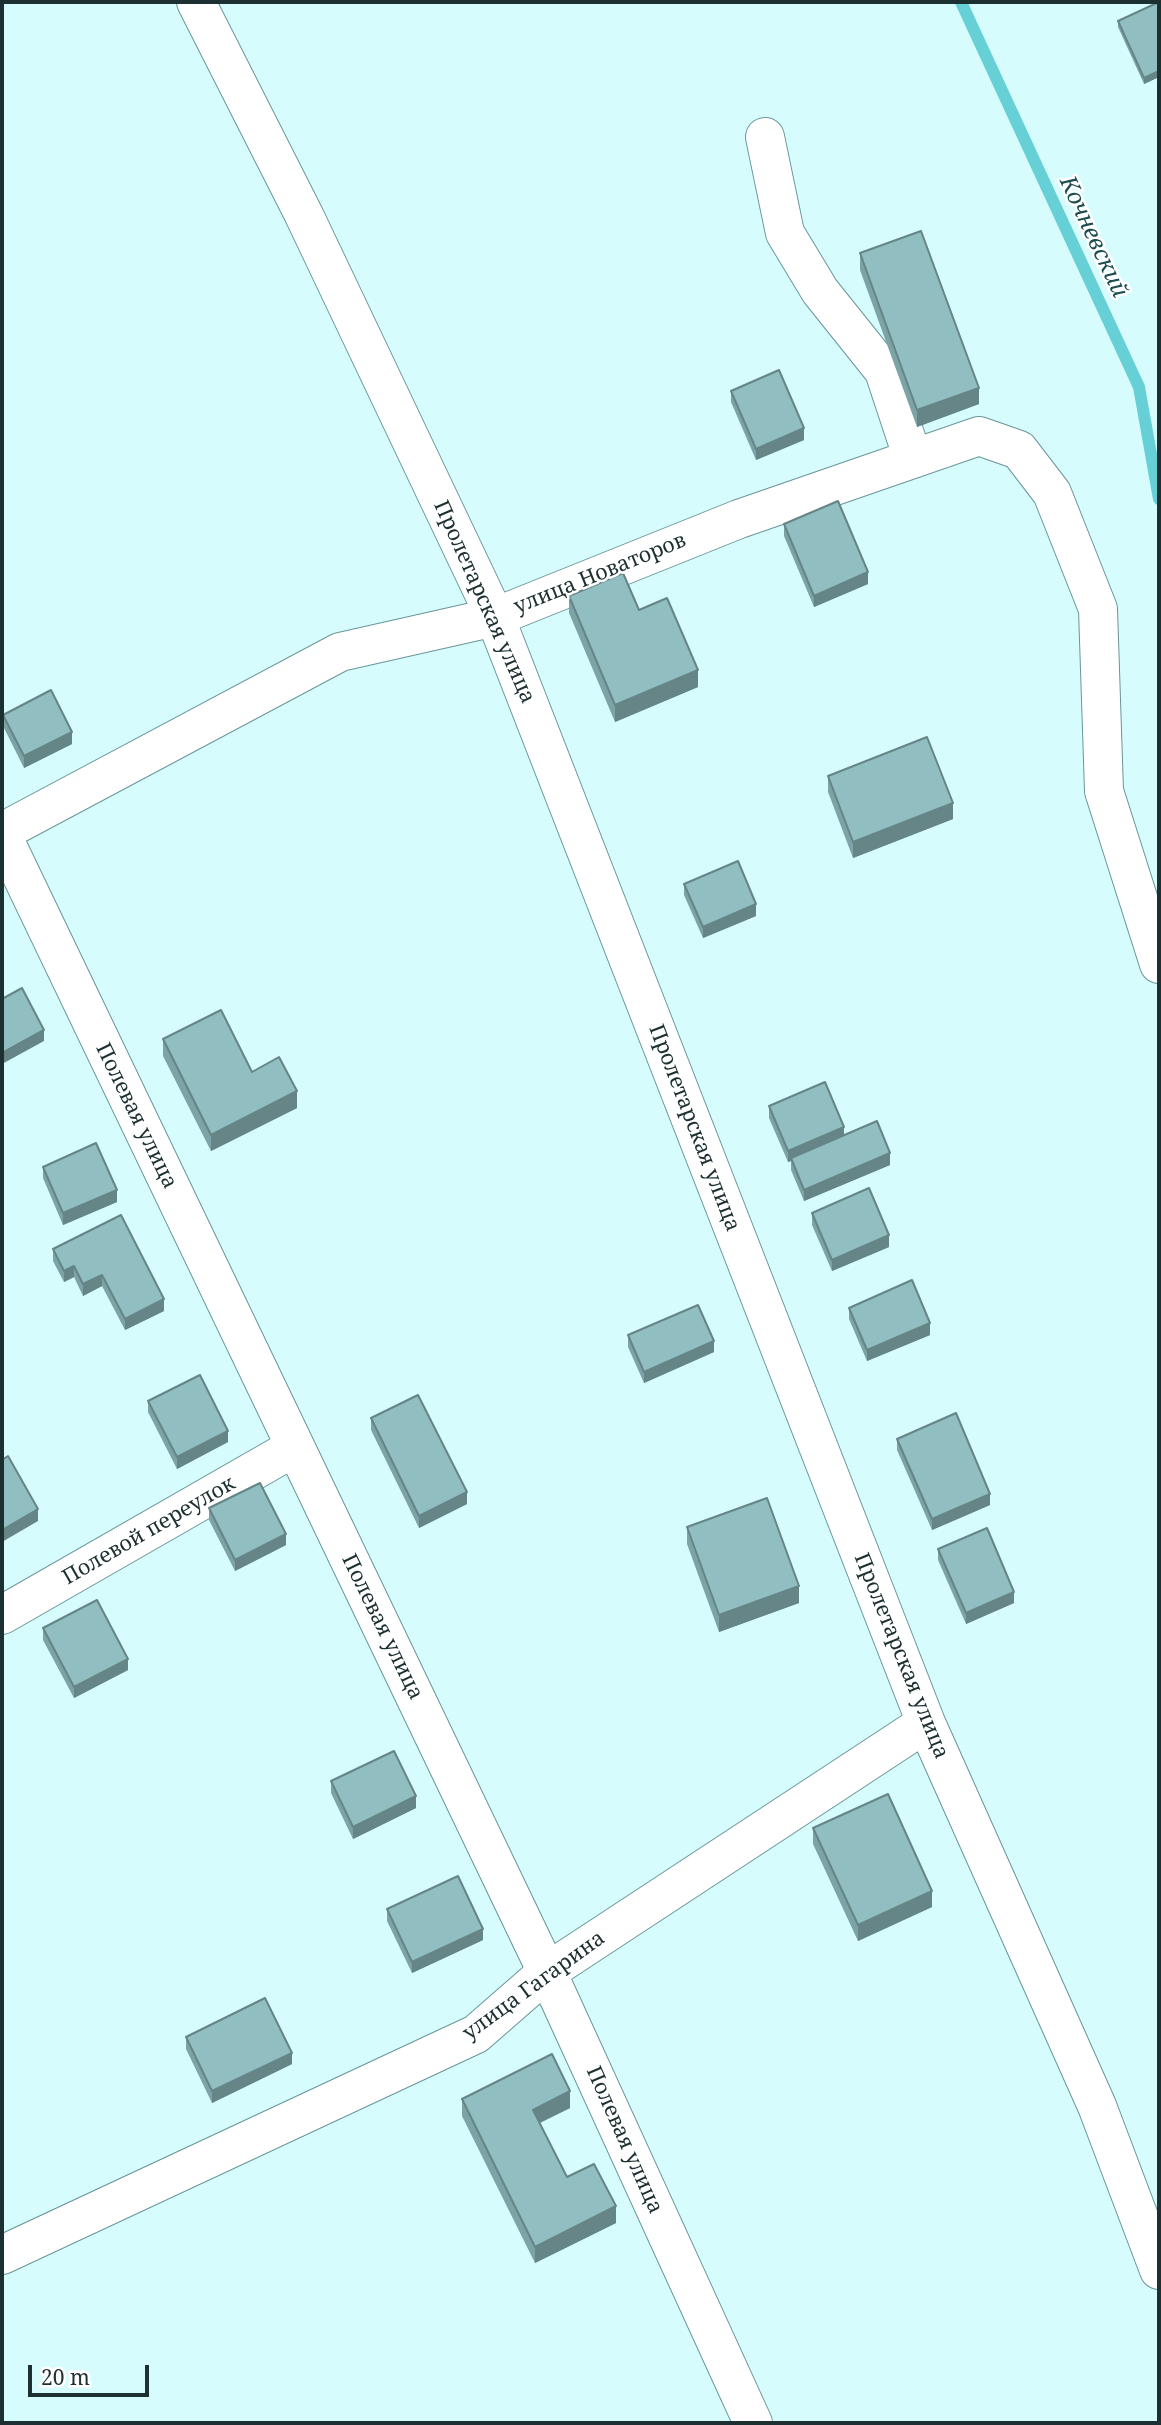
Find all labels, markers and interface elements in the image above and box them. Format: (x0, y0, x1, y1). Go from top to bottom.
water label: Кочневский (1053, 172, 1133, 302)
street label: Пролетарская улица (428, 497, 540, 707)
street label: улица Новаторов (510, 528, 690, 620)
street label: Пролетарская улица (643, 1021, 745, 1235)
street label: Полевая улица (90, 1039, 182, 1193)
street label: Полевой переулок (58, 1471, 240, 1591)
street label: Пролетарская улица (848, 1549, 954, 1763)
street label: Полевая улица (336, 1550, 428, 1704)
street label: улица Гагарина (458, 1926, 610, 2046)
street label: Полевая улица (580, 2062, 668, 2218)
scale bar (32, 2352, 152, 2396)
text: 20 m (41, 2363, 90, 2391)

